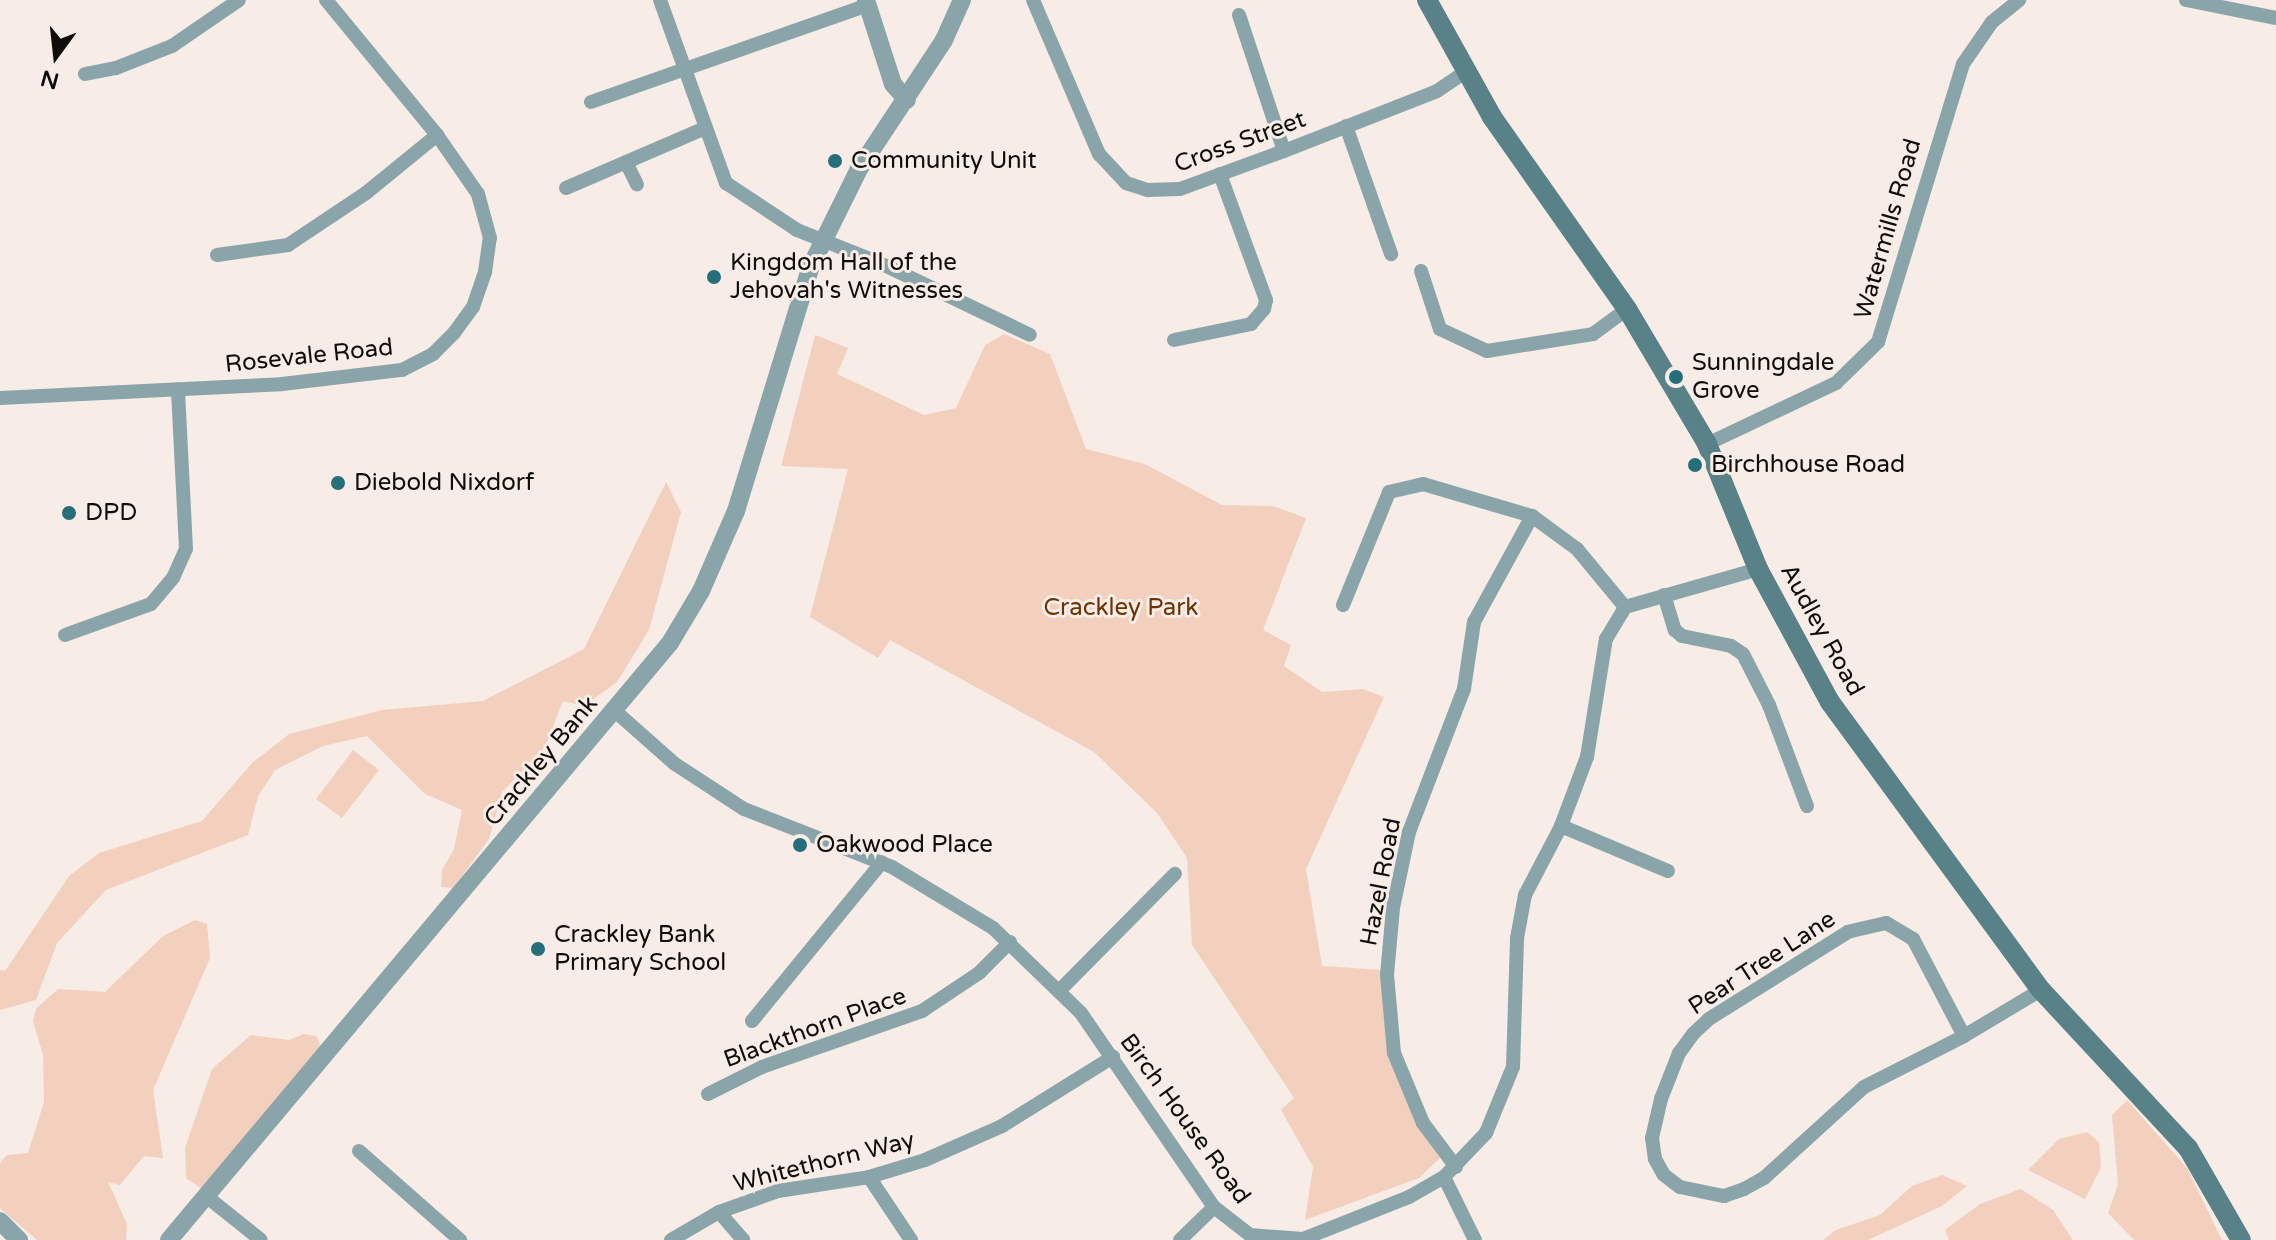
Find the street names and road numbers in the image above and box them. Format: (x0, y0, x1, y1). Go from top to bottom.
street label: Cross Street (1170, 105, 1310, 179)
street label: Watermills Road (1848, 135, 1928, 323)
street label: Rosevale Road (224, 333, 394, 379)
street label: Audley Road (1774, 559, 1870, 701)
street label: Crackley Bank (478, 690, 604, 832)
street label: Hazel Road (1354, 816, 1408, 948)
street label: Pear Tree Lane (1683, 905, 1841, 1021)
street label: Blackthorn Place (720, 982, 910, 1074)
street label: Birch House Road (1114, 1028, 1256, 1210)
street label: Whitethorn Way (731, 1126, 917, 1198)

